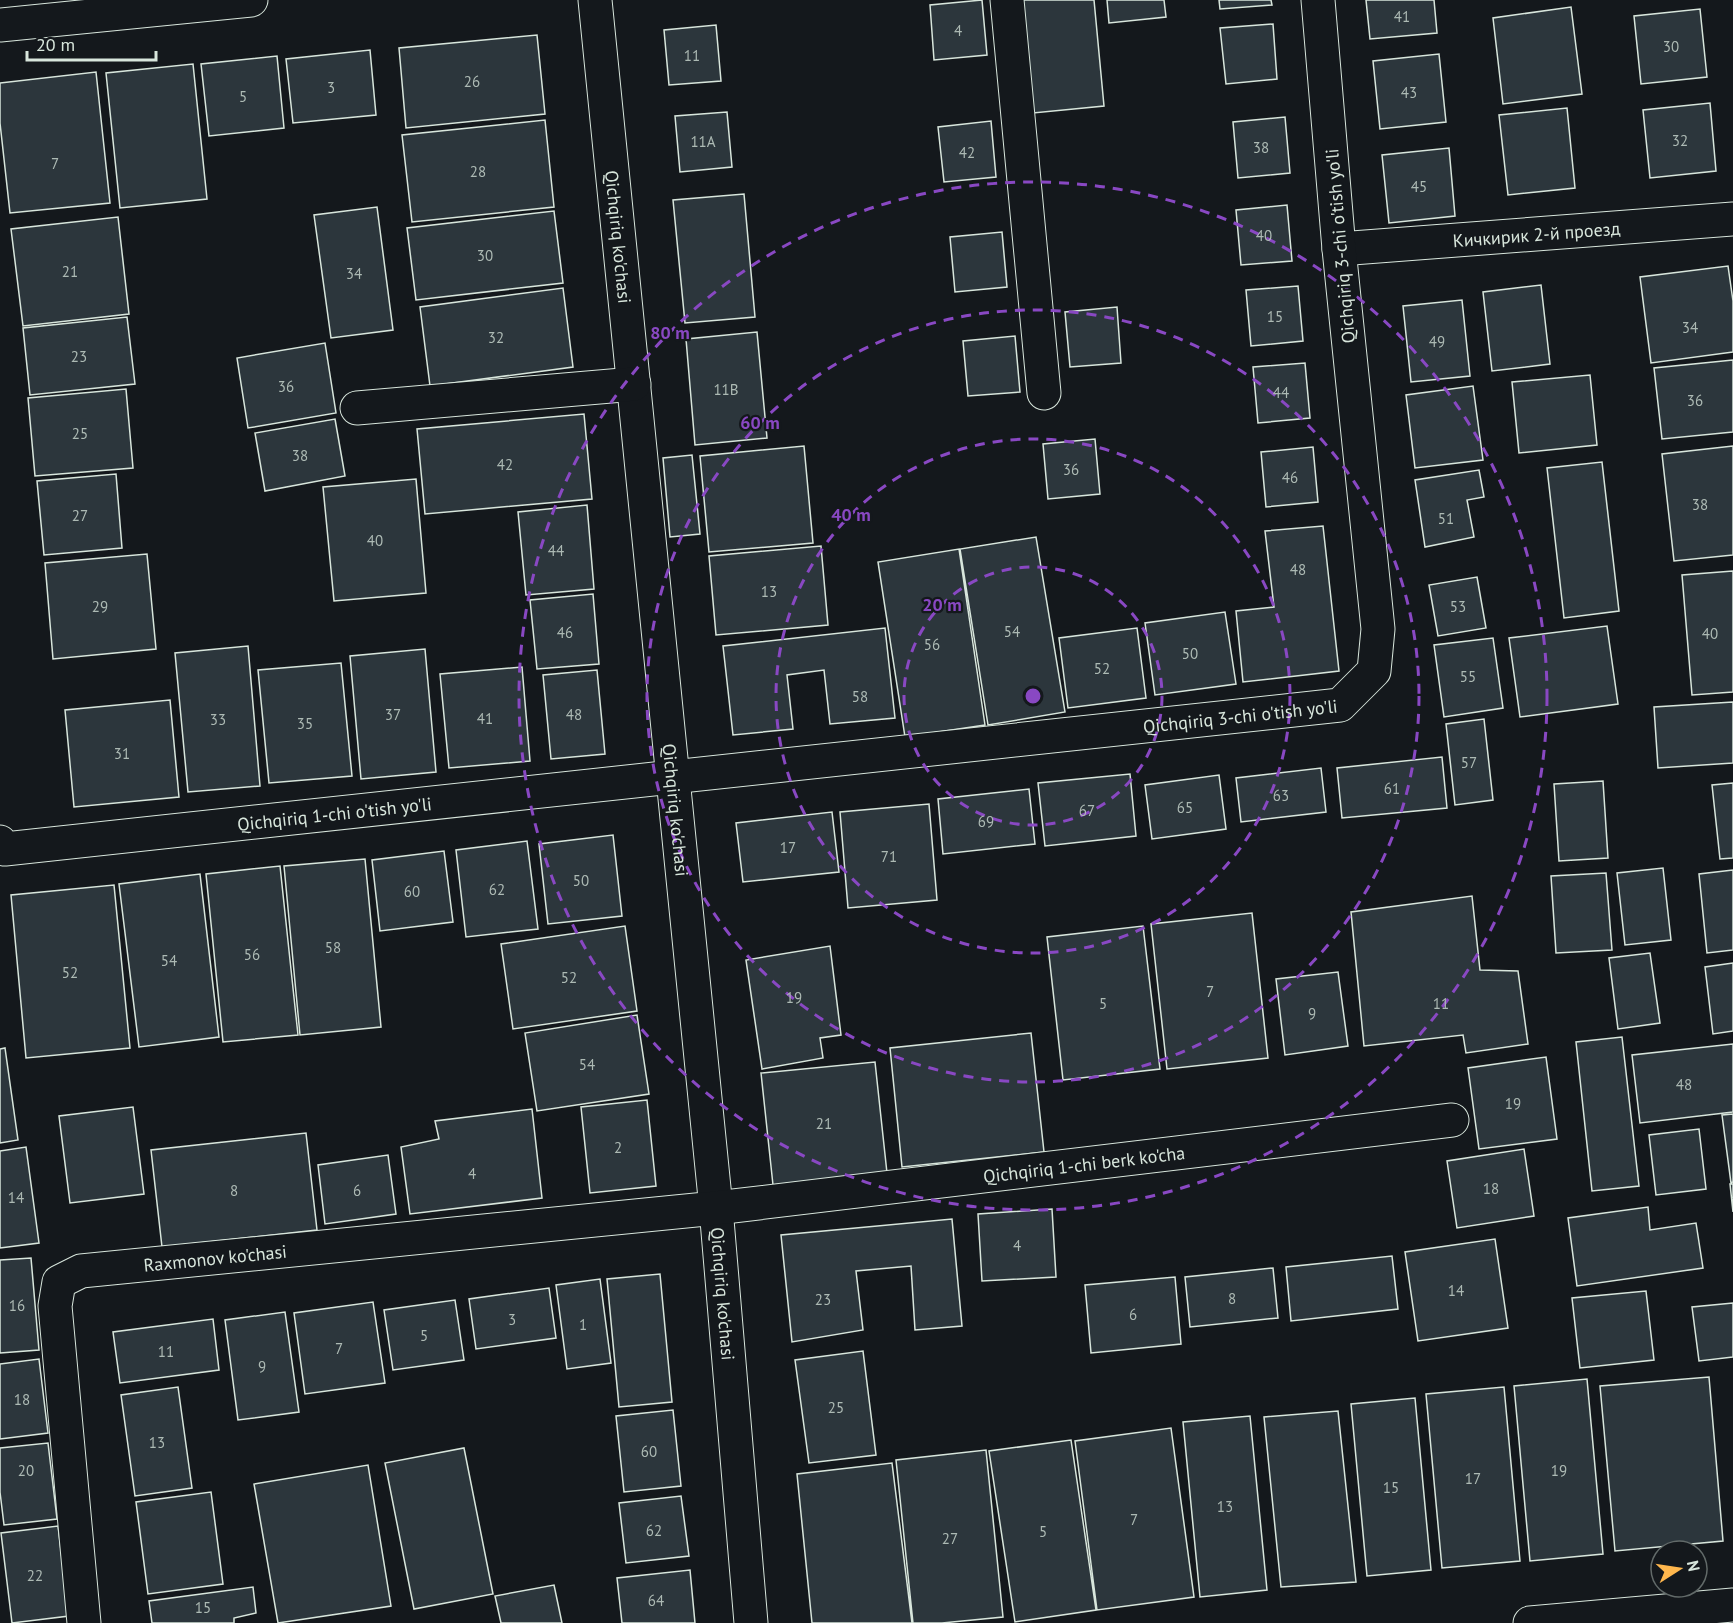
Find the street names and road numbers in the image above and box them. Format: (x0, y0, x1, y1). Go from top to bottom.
street label: Qichqiriq 3-chi o'tish yo'li (1320, 148, 1360, 344)
street label: Qichqiriq ko'chasi (601, 169, 637, 304)
street label: Кичкирик 2-й проезд (1452, 216, 1621, 252)
street label: Qichqiriq 3-chi o'tish yo'li (1142, 694, 1339, 738)
street label: Qichqiriq ko'chasi (658, 742, 694, 878)
street label: Qichqiriq 1-chi o'tish yo'li (236, 792, 433, 835)
street label: Qichqiriq 1-chi berk ko'cha (982, 1141, 1186, 1187)
street label: Qichqiriq ko'chasi (706, 1226, 740, 1361)
street label: Raxmonov ko'chasi (142, 1239, 288, 1276)

